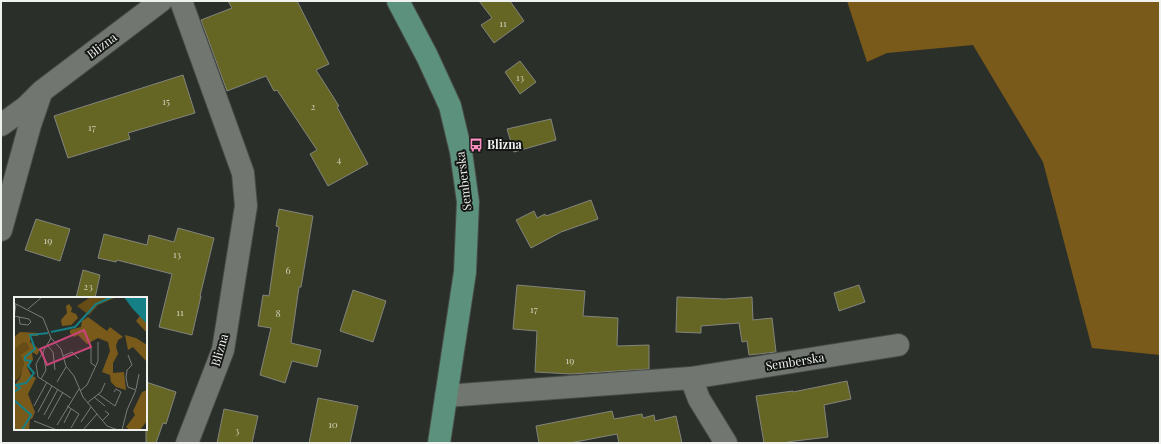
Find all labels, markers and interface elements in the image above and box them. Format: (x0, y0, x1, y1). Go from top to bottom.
house number: 11 (499, 16, 507, 30)
street label: Blizna (83, 29, 119, 62)
house number: 13 (516, 70, 525, 84)
house number: 15 (162, 94, 170, 108)
house number: 2 (311, 99, 316, 113)
house number: 17 (88, 120, 96, 134)
place label: Blizna (487, 136, 523, 152)
bus stop icon: Blizna (468, 137, 484, 153)
street label: Semberska (451, 151, 475, 211)
house number: 4 (337, 152, 342, 166)
house number: 19 (44, 233, 52, 247)
house number: 13 (173, 247, 182, 261)
house number: 6 (285, 263, 291, 277)
house number: 23 (83, 279, 93, 293)
inset map (14, 297, 147, 430)
house number: 17 (530, 302, 538, 316)
house number: 11 (176, 305, 184, 319)
house number: 8 (275, 306, 281, 320)
street label: Blizna (207, 332, 231, 368)
street label: Semberska (764, 348, 825, 374)
house number: 19 (566, 353, 574, 367)
house number: 10 (328, 417, 338, 431)
house number: 3 (235, 423, 240, 437)

